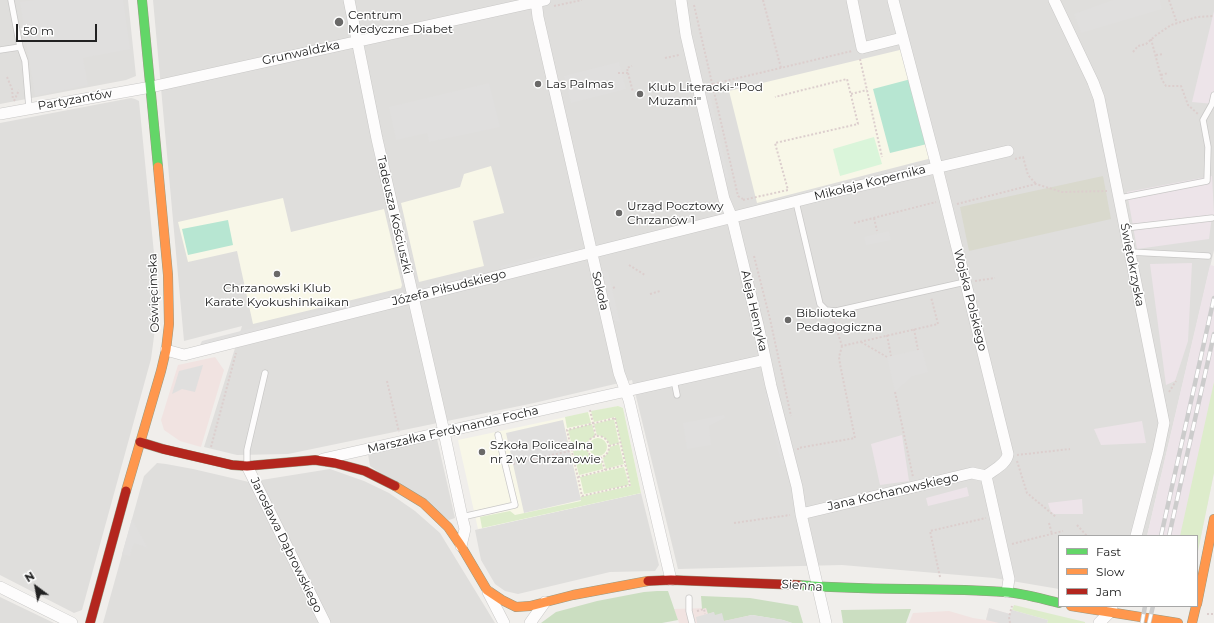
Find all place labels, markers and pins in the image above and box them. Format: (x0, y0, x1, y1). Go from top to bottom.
place label: Centrum Medyczne Diabet (348, 8, 453, 36)
marker: Centrum Medyczne Diabet (333, 16, 345, 28)
place label: Las Palmas (546, 77, 614, 91)
marker: Las Palmas (533, 79, 543, 89)
place label: Klub Literacki-"Pod Muzami" (648, 80, 763, 108)
marker: Klub Literacki-"Pod Muzami" (635, 89, 645, 99)
place label: Urząd Pocztowy Chrzanów 1 (627, 199, 724, 227)
marker: Urząd Pocztowy Chrzanów 1 (614, 208, 624, 218)
marker: Chrzanowski Klub Karate Kyokushinkaikan (272, 269, 282, 279)
place label: Chrzanowski Klub Karate Kyokushinkaikan (205, 281, 349, 309)
place label: Biblioteka Pedagogiczna (796, 306, 882, 334)
marker: Biblioteka Pedagogiczna (783, 315, 793, 325)
place label: Szkoła Policealna nr 2 w Chrzanowie (490, 438, 601, 466)
marker: Szkoła Policealna nr 2 w Chrzanowie (477, 447, 487, 457)

